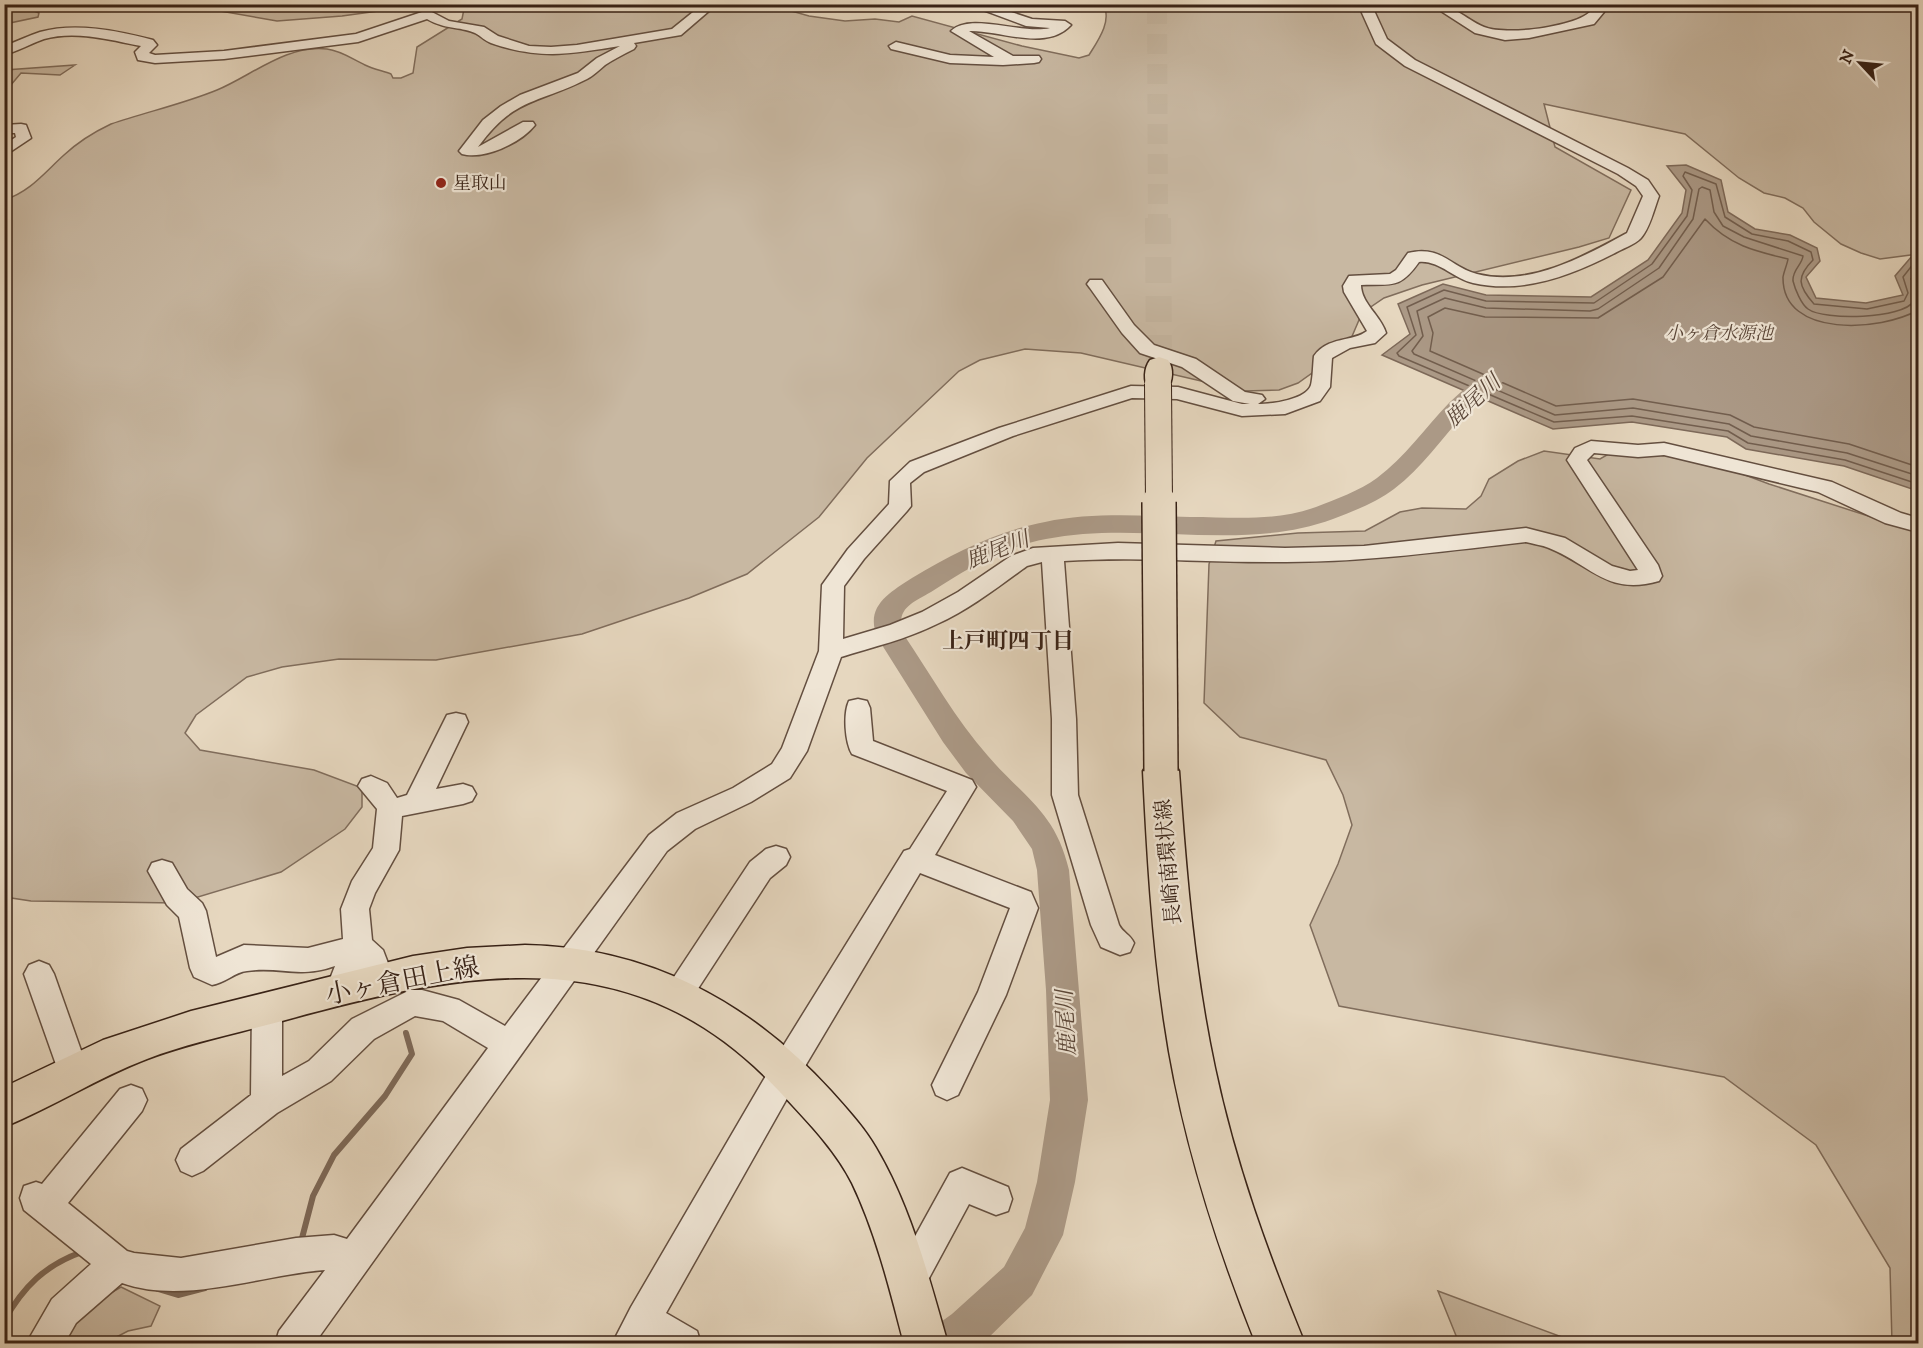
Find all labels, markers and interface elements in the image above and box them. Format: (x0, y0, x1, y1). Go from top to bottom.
north arrow (1830, 33, 1890, 93)
text: N (1836, 47, 1859, 67)
place label: 星取山 (453, 173, 507, 195)
marker: 星取山 (434, 176, 448, 190)
water label: 小ヶ倉水源池 (1665, 323, 1775, 345)
water label: 鹿尾川 (1439, 368, 1508, 433)
water label: 鹿尾川 (962, 525, 1035, 575)
district label: 上戸町四丁目 (942, 628, 1074, 655)
street label: 長崎南環状線 (1151, 798, 1187, 926)
street label: 小ヶ倉田上線 (323, 950, 482, 1013)
water label: 鹿尾川 (1051, 987, 1082, 1057)

